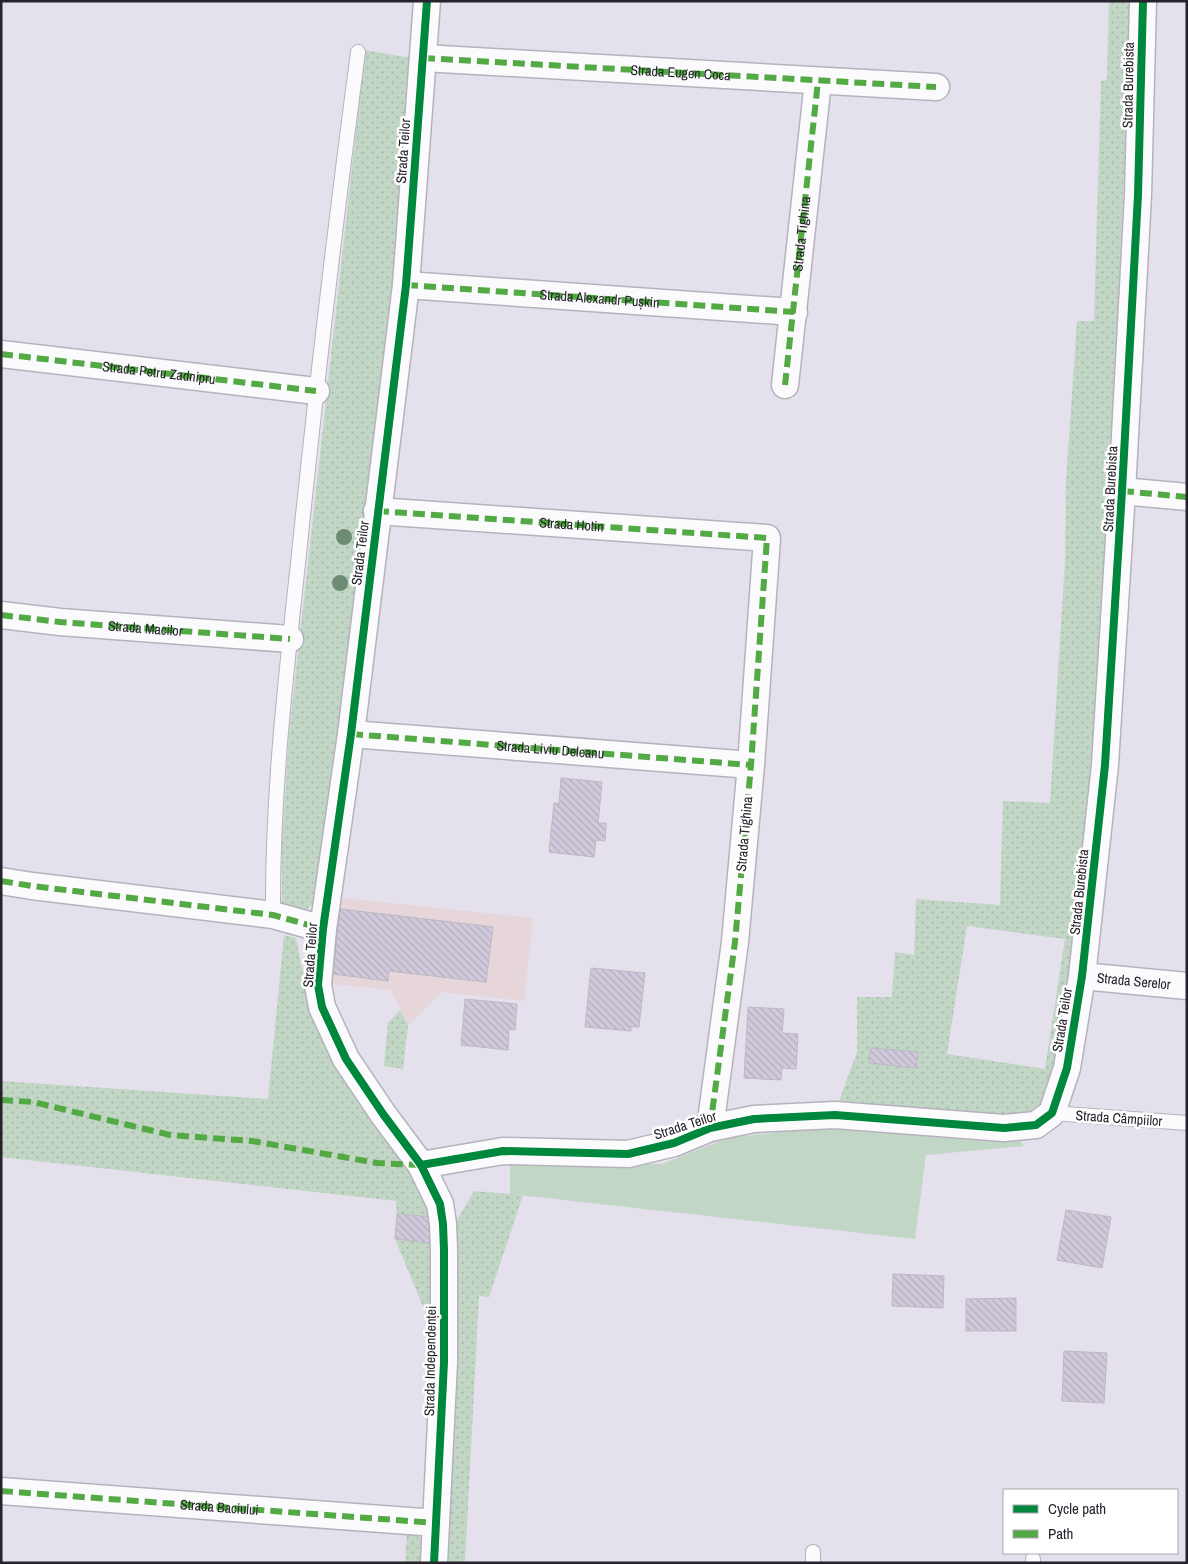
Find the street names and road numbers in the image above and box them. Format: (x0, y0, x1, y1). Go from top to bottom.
street label: Strada Burebista (1118, 41, 1138, 128)
street label: Strada Eugen Coca (630, 61, 732, 84)
street label: Strada Teilor (392, 118, 414, 184)
street label: Strada Tighina (788, 195, 814, 272)
street label: Strada Alexandr Pușkin (539, 285, 660, 312)
street label: Strada Petru Zadnipru (101, 357, 216, 388)
street label: Strada Burebista (1099, 445, 1121, 532)
street label: Strada Hotin (539, 513, 604, 536)
street label: Strada Teilor (347, 520, 373, 586)
street label: Strada Macilor (107, 617, 183, 640)
street label: Strada Liviu Deleanu (496, 736, 605, 763)
street label: Strada Tighina (732, 795, 756, 872)
street label: Strada Burebista (1066, 848, 1093, 936)
street label: Strada Teilor (299, 922, 321, 988)
street label: Strada Serelor (1096, 968, 1172, 993)
street label: Strada Teilor (1048, 986, 1076, 1053)
street label: Strada Teilor (651, 1106, 719, 1144)
street label: Strada Câmpiilor (1075, 1106, 1163, 1130)
street label: Strada Independenței (420, 1306, 440, 1416)
street label: Strada Baciului (180, 1495, 259, 1519)

